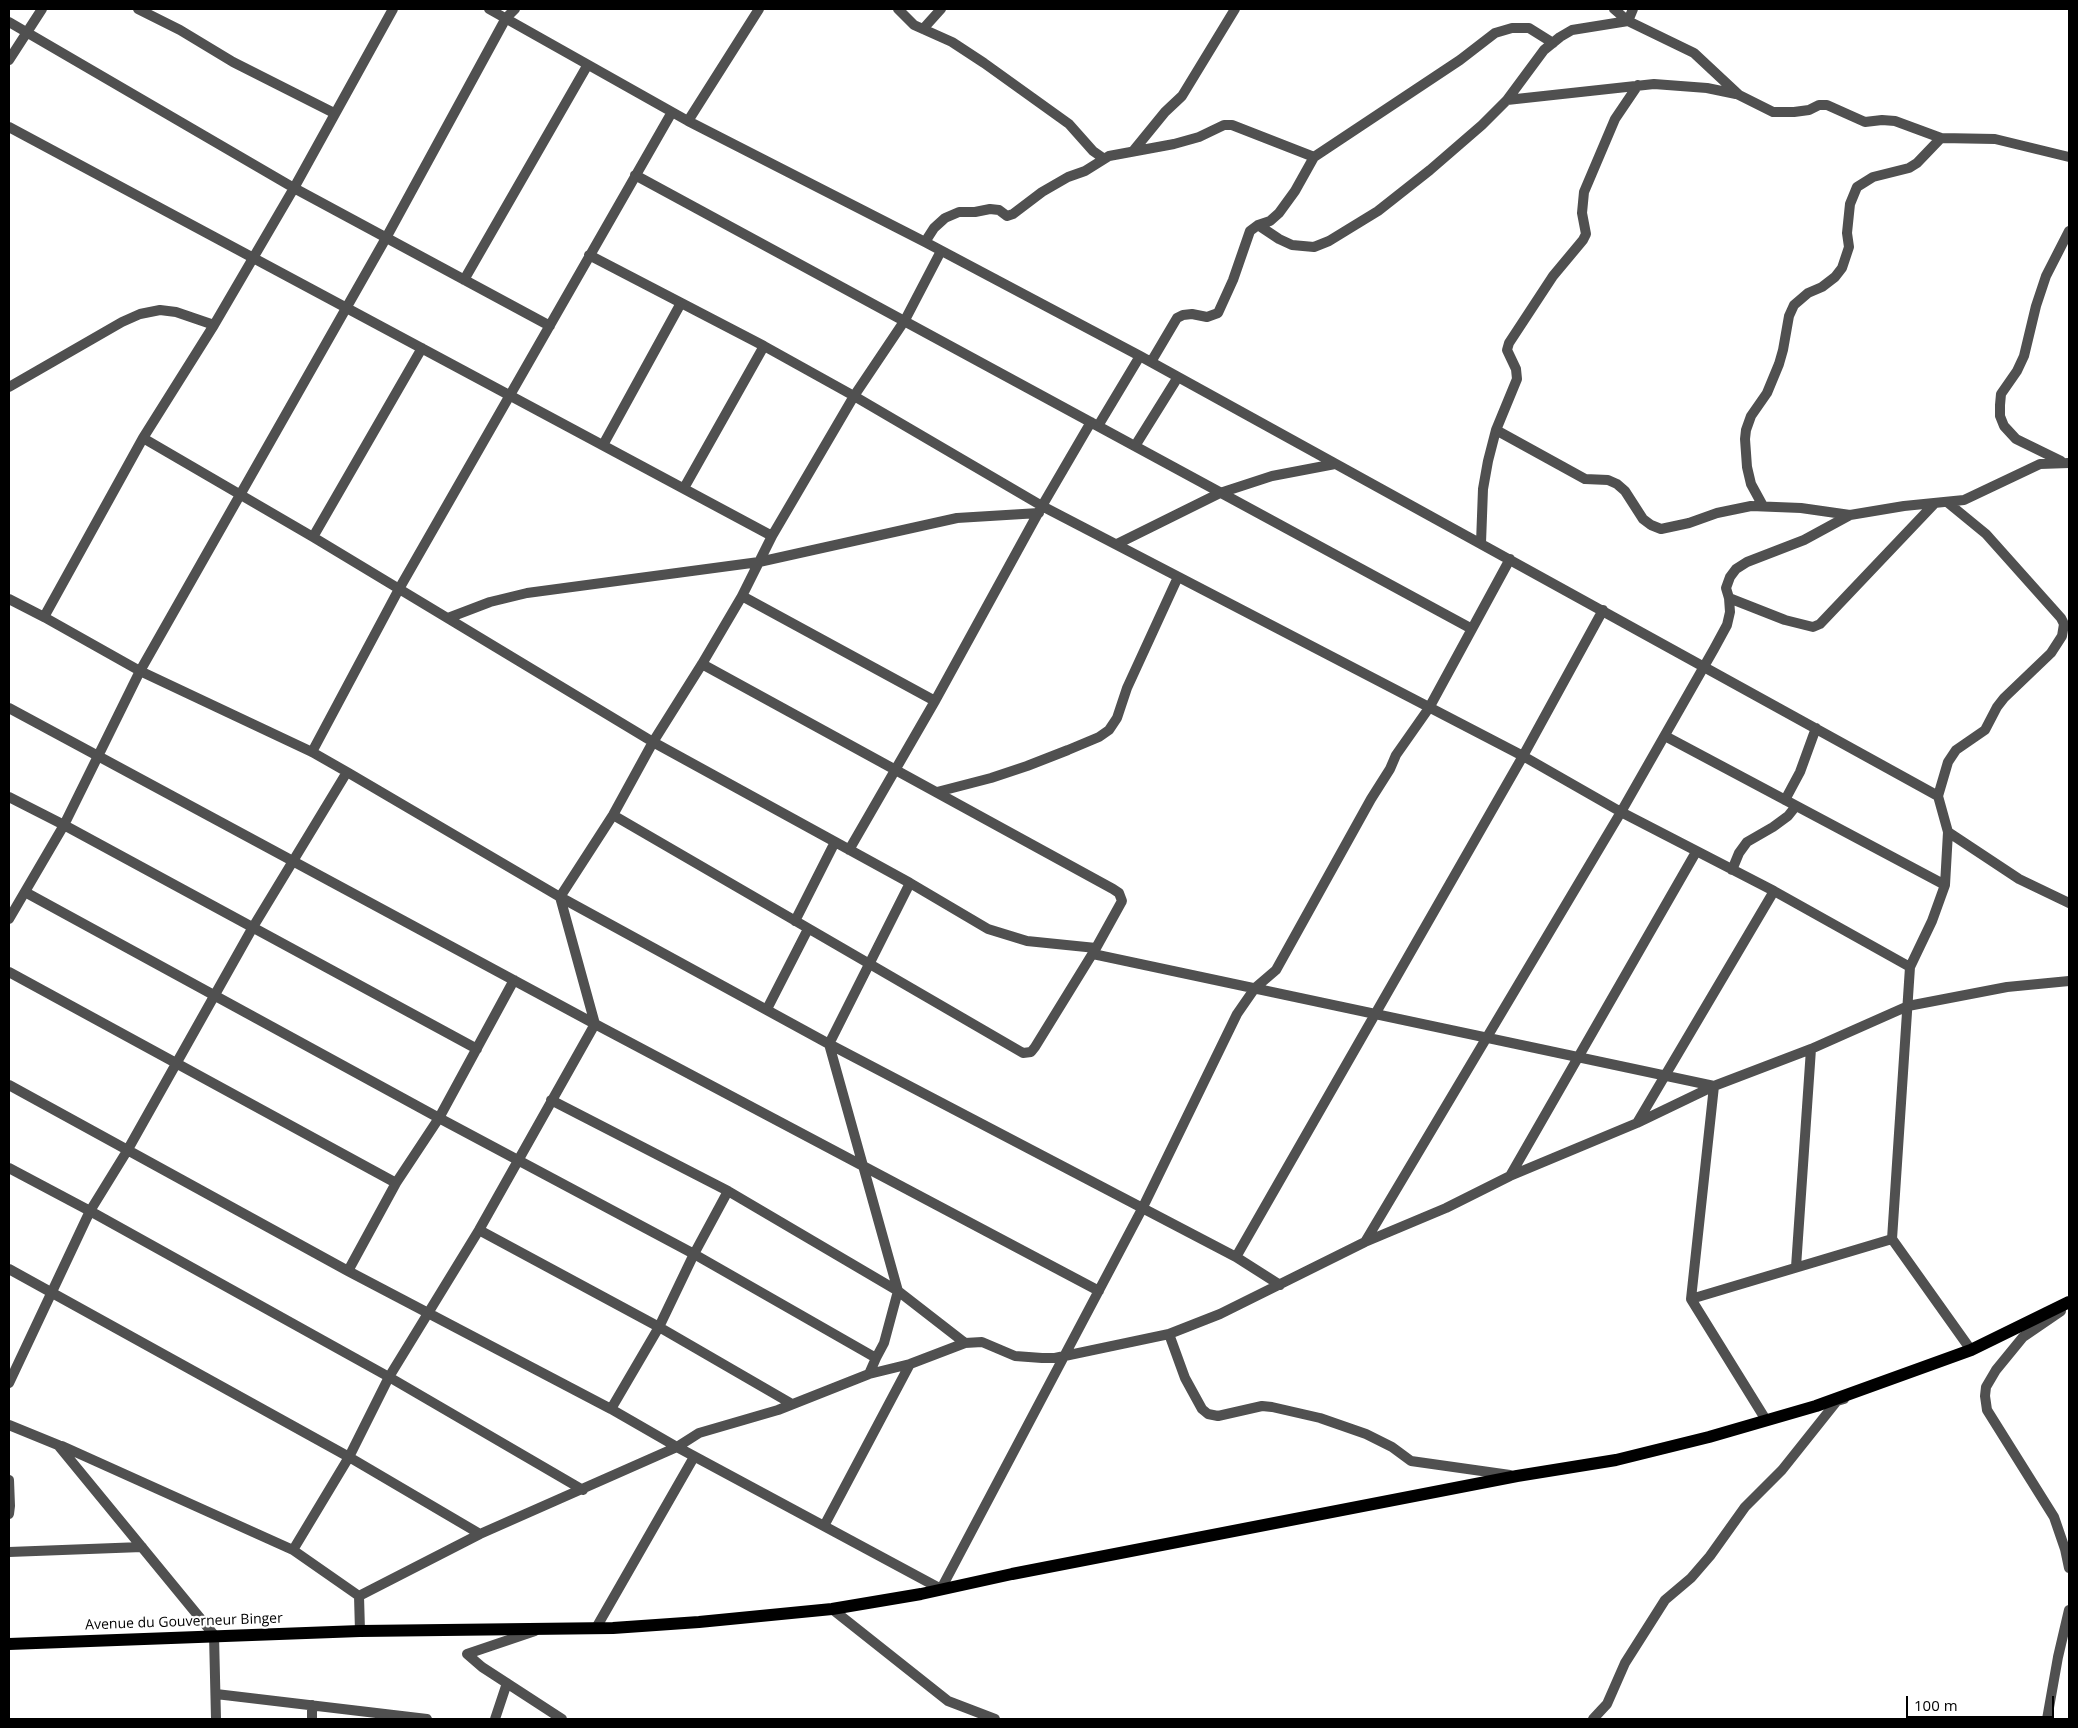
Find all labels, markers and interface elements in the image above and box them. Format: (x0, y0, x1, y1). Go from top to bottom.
street label: Avenue du Gouverneur Binger (85, 1610, 283, 1634)
scale bar (1908, 1686, 2056, 1718)
text: 100 m (1914, 1695, 1958, 1715)

